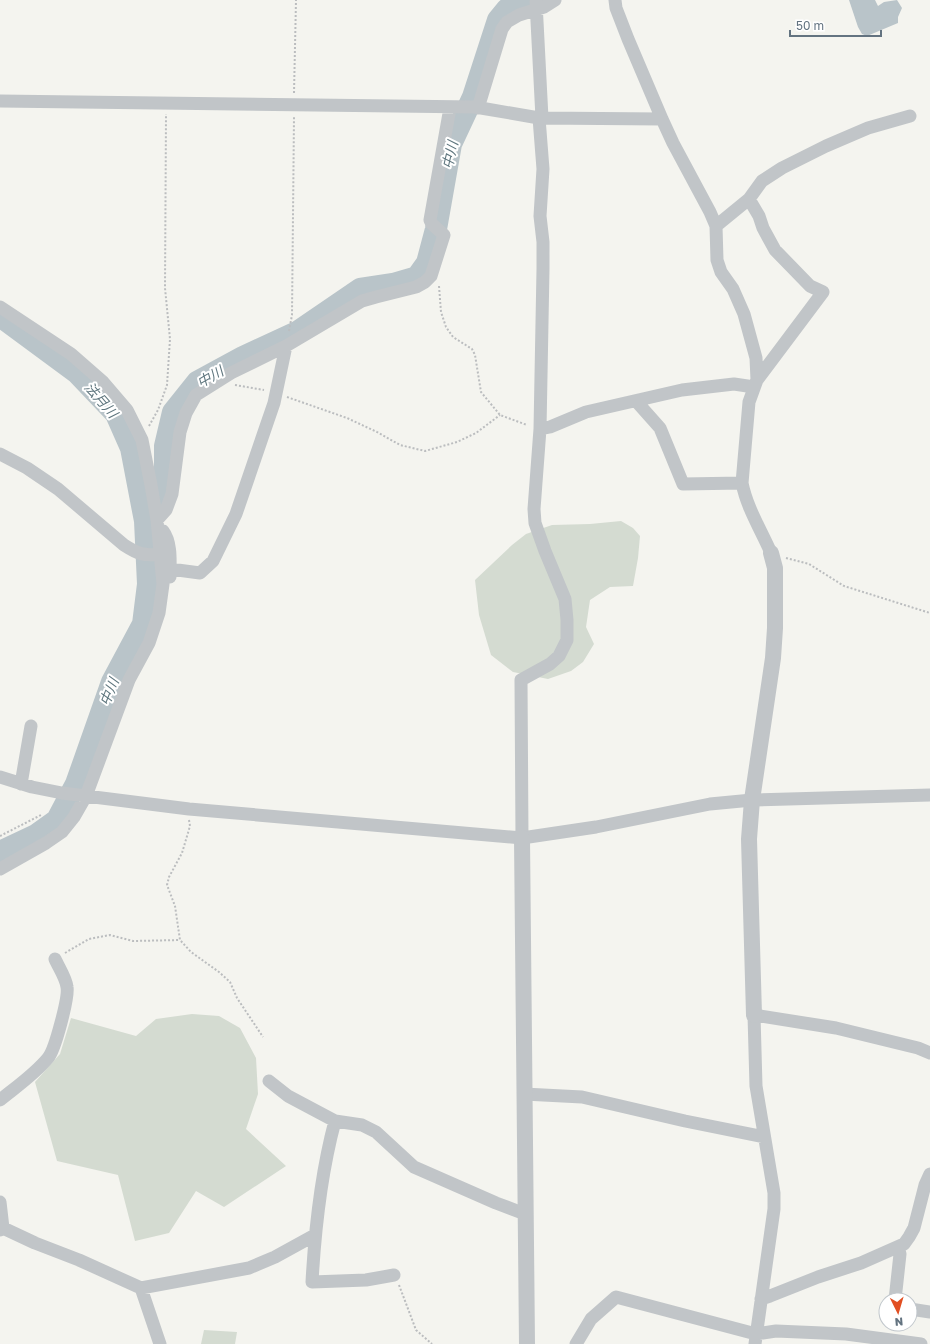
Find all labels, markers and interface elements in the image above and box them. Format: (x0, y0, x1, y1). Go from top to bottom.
scale bar (790, 12, 881, 38)
text: 50 m (796, 18, 824, 33)
water label: 中川 (438, 137, 461, 170)
water label: 中川 (193, 361, 228, 391)
water label: 法月川 (81, 378, 123, 423)
water label: 中川 (95, 674, 122, 708)
north arrow (878, 1292, 918, 1332)
text: N (894, 1316, 904, 1329)

